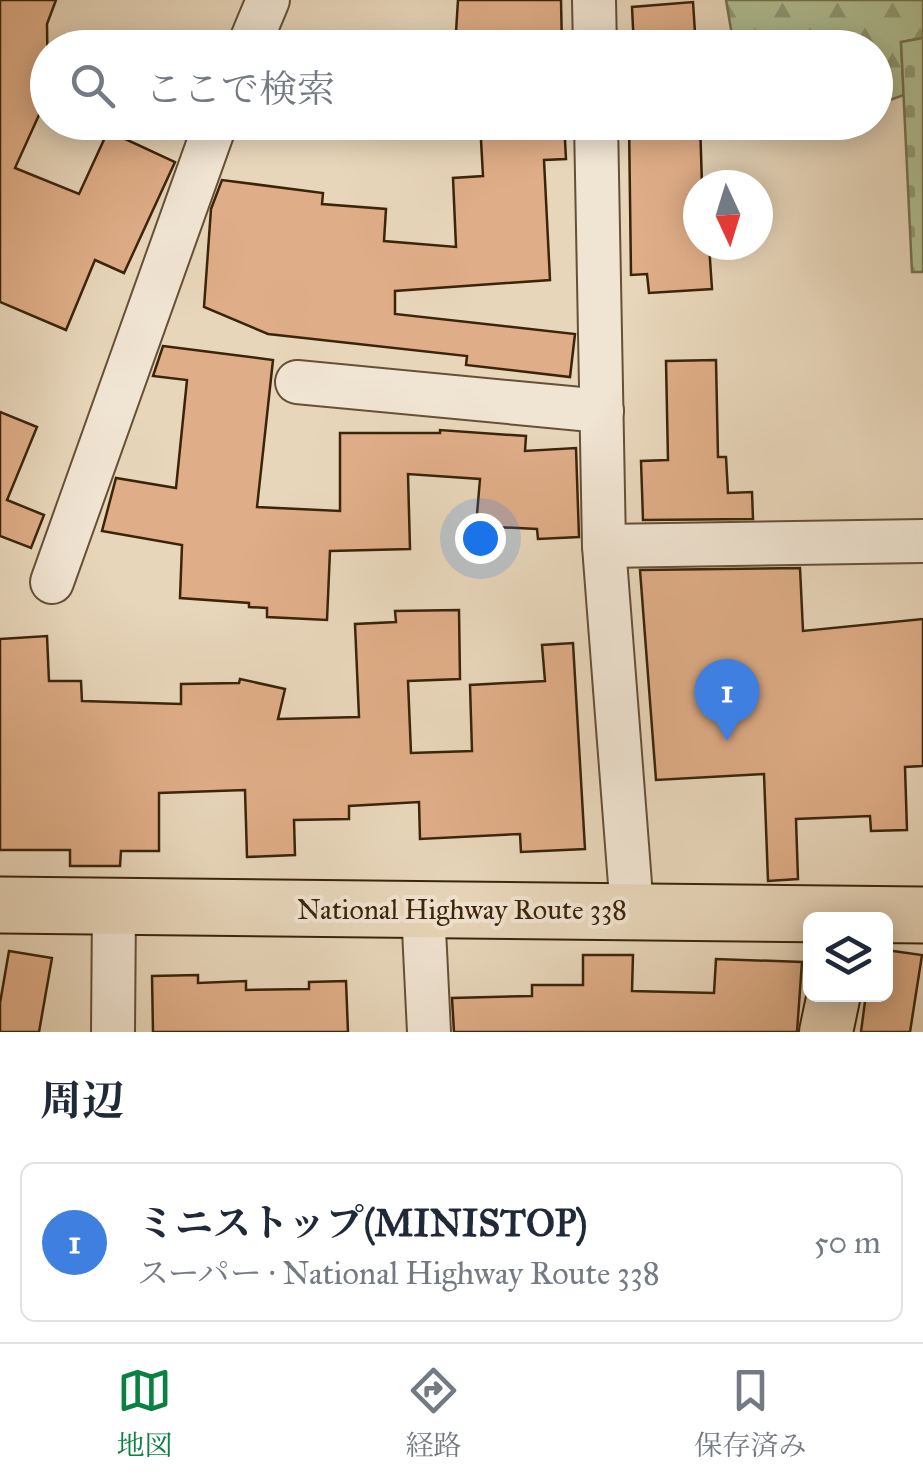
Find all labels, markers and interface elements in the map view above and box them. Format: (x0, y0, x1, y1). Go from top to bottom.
search box (30, 30, 893, 140)
icon: search (65, 58, 120, 113)
text: ここで検索 (145, 66, 335, 112)
north arrow (683, 170, 773, 260)
your location (455, 513, 506, 564)
pin: 1 (694, 658, 760, 741)
street label: National Highway Route 338 (297, 892, 627, 927)
map controls (803, 912, 893, 1002)
button: layers (803, 912, 893, 1002)
text: 周辺 (40, 1075, 124, 1127)
text: ミニストップ(MINISTOP) (137, 1200, 587, 1246)
text: 1 (68, 1223, 81, 1262)
text: 50 m (814, 1223, 881, 1262)
text: スーパー · National Highway Route 338 (137, 1254, 660, 1293)
tab: 地図 (116, 1363, 173, 1463)
tab: 経路 (405, 1363, 462, 1463)
tab: 保存済み (694, 1363, 807, 1463)

